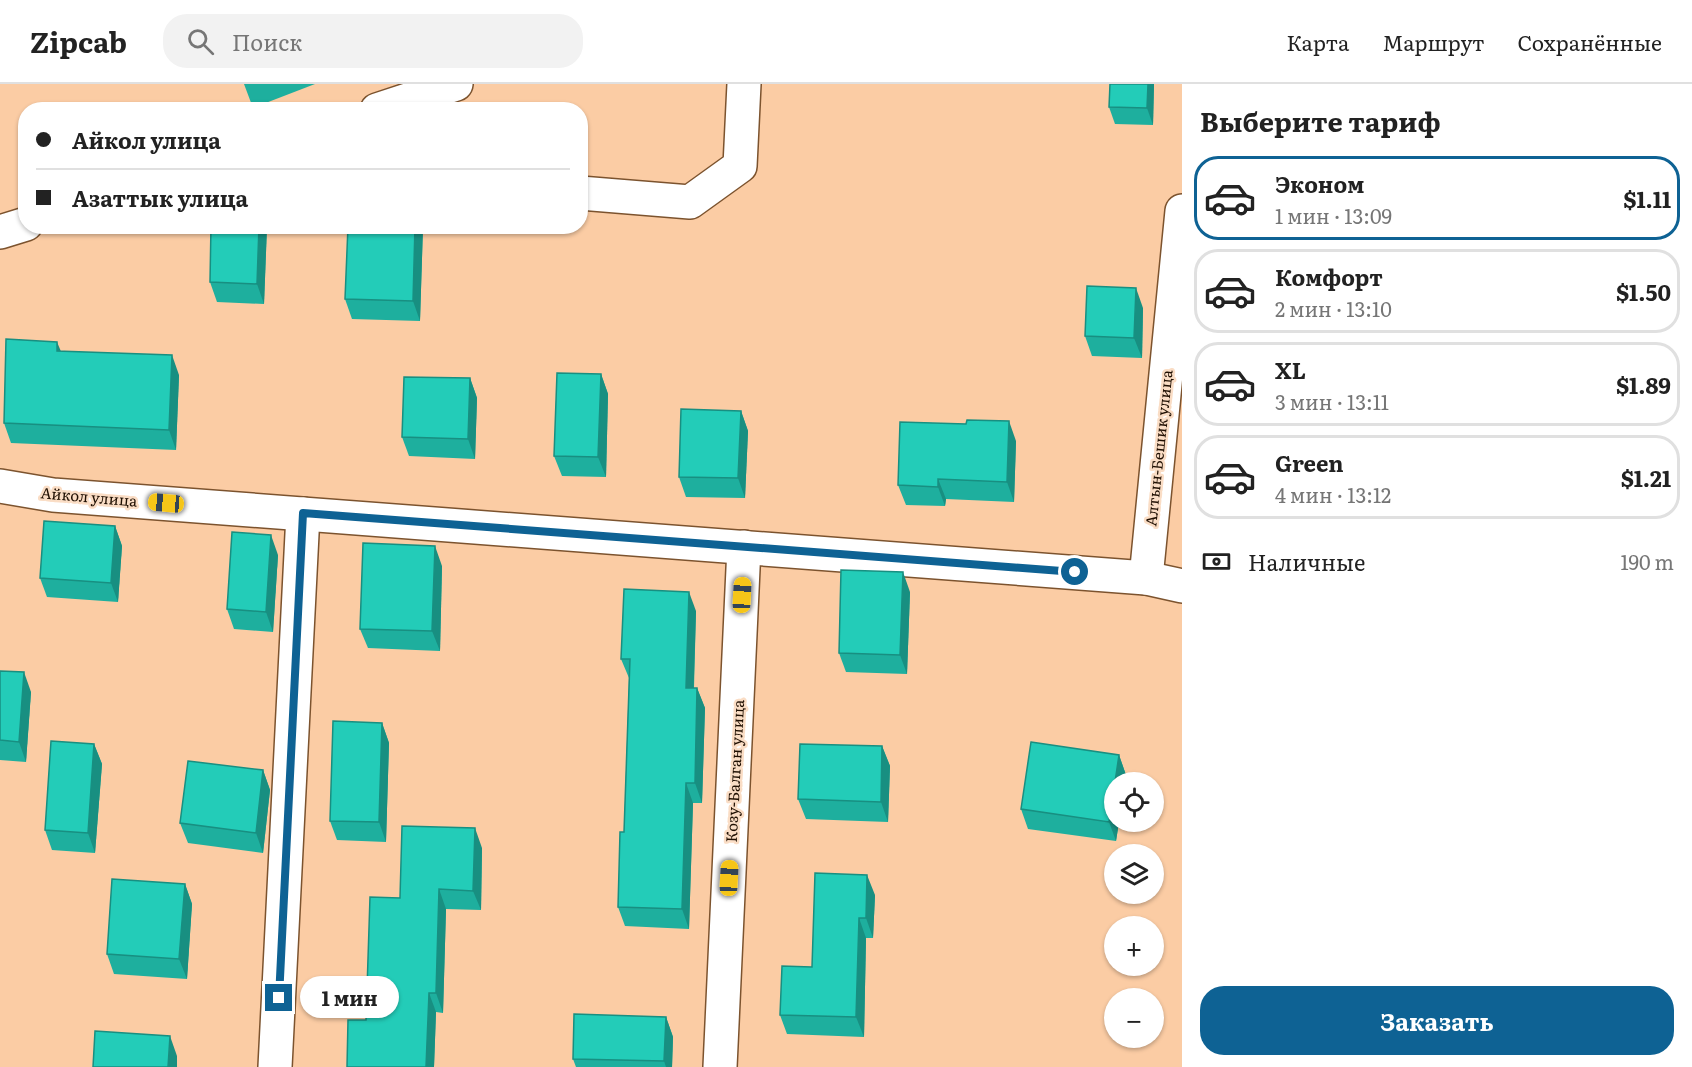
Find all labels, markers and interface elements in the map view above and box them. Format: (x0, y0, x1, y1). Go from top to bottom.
search box (163, 14, 583, 68)
text: Zipcab (30, 20, 127, 62)
icon: search (184, 25, 217, 58)
text: Поиск (232, 25, 302, 58)
text: Карта (1286, 26, 1349, 57)
text: Маршрут (1382, 26, 1484, 57)
text: Сохранённые (1517, 26, 1662, 57)
text: Выберите тариф (1200, 100, 1441, 140)
text: Айкол улица (72, 123, 221, 156)
text: Эконом (1275, 167, 1364, 200)
icon: car (1203, 171, 1257, 225)
text: Азаттык улица (72, 181, 248, 214)
text: $1.11 (1623, 182, 1671, 215)
text: 1 мин · 13:09 (1275, 200, 1392, 230)
text: Комфорт (1275, 260, 1383, 293)
icon: car (1203, 264, 1257, 318)
text: $1.50 (1616, 275, 1671, 308)
text: 2 мин · 13:10 (1275, 293, 1392, 323)
text: XL (1275, 353, 1306, 386)
icon: car (1203, 357, 1257, 411)
street label: Алтын-Бешик улица (1138, 368, 1178, 527)
text: $1.89 (1616, 368, 1671, 401)
text: 3 мин · 13:11 (1275, 386, 1389, 416)
text: Green (1275, 446, 1344, 479)
icon: car (1203, 450, 1257, 504)
text: $1.21 (1621, 461, 1671, 494)
text: 4 мин · 13:12 (1275, 479, 1391, 509)
street label: Айкол улица (40, 480, 139, 512)
car (147, 492, 185, 514)
icon: cash (1200, 545, 1233, 578)
text: Наличные (1248, 545, 1366, 578)
text: 190 m (1620, 546, 1674, 576)
route start (1061, 558, 1088, 585)
car (732, 577, 752, 613)
street label: Козу-Балган улица (719, 698, 749, 843)
map controls (1104, 772, 1164, 1048)
button: locate (1104, 772, 1164, 832)
button: layers (1104, 844, 1164, 904)
car (719, 860, 739, 896)
button: + (1104, 916, 1164, 976)
callout: 1 мин (300, 977, 399, 1019)
text: 1 мин (321, 982, 378, 1012)
route end (265, 984, 292, 1011)
button: Заказать (1200, 986, 1674, 1055)
button: − (1104, 988, 1164, 1048)

